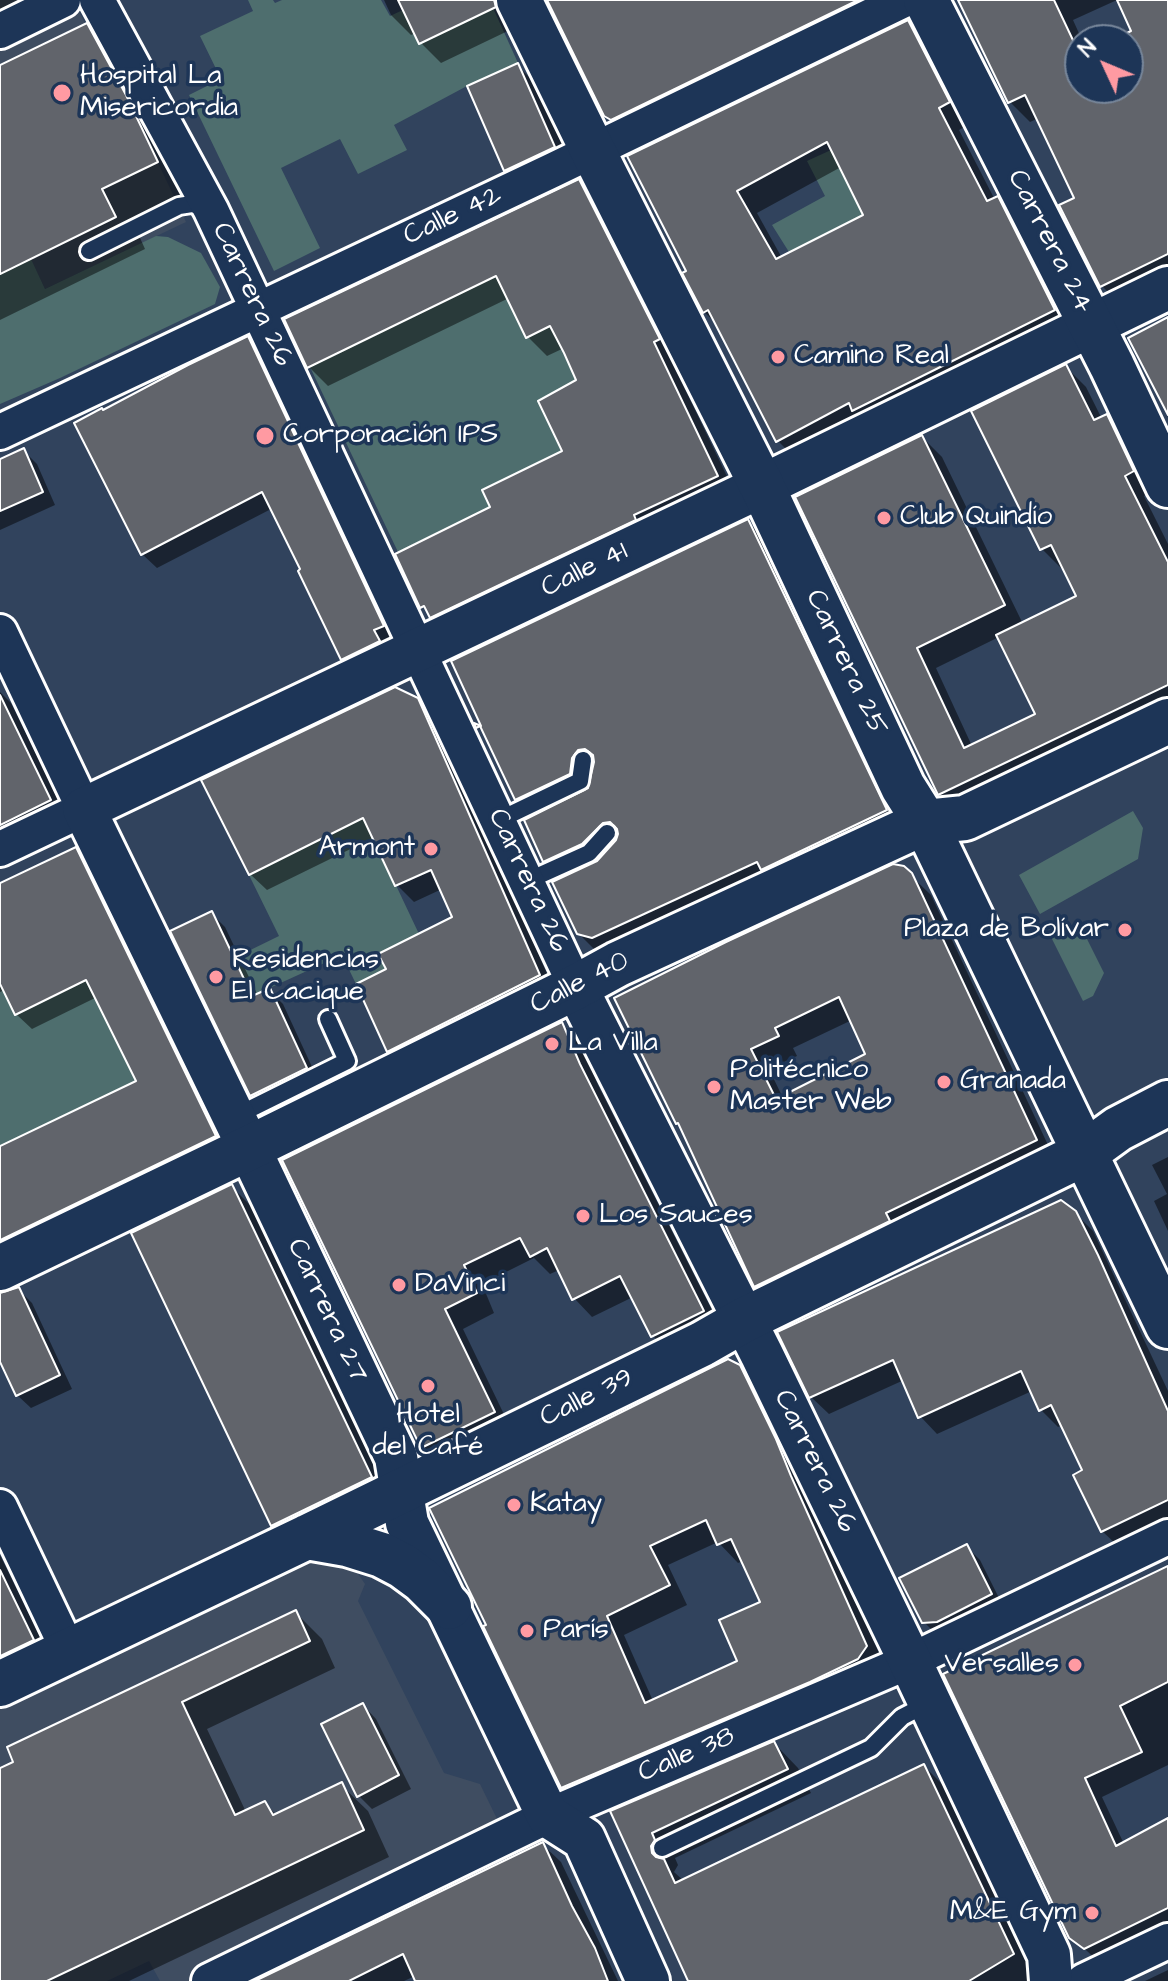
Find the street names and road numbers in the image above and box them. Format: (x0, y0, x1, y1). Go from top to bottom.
street label: Carrera 24 (999, 165, 1099, 319)
street label: Calle 42 (399, 180, 507, 254)
street label: Carrera 26 (203, 218, 299, 372)
street label: Calle 41 (536, 536, 634, 606)
street label: Carrera 25 (797, 585, 893, 741)
street label: Carrera 26 (479, 804, 575, 958)
street label: Calle 40 (525, 945, 635, 1023)
street label: Carrera 27 (278, 1234, 374, 1388)
street label: Calle 39 (535, 1362, 639, 1436)
street label: Carrera 26 (765, 1385, 863, 1539)
street label: Calle 38 (634, 1721, 740, 1791)

